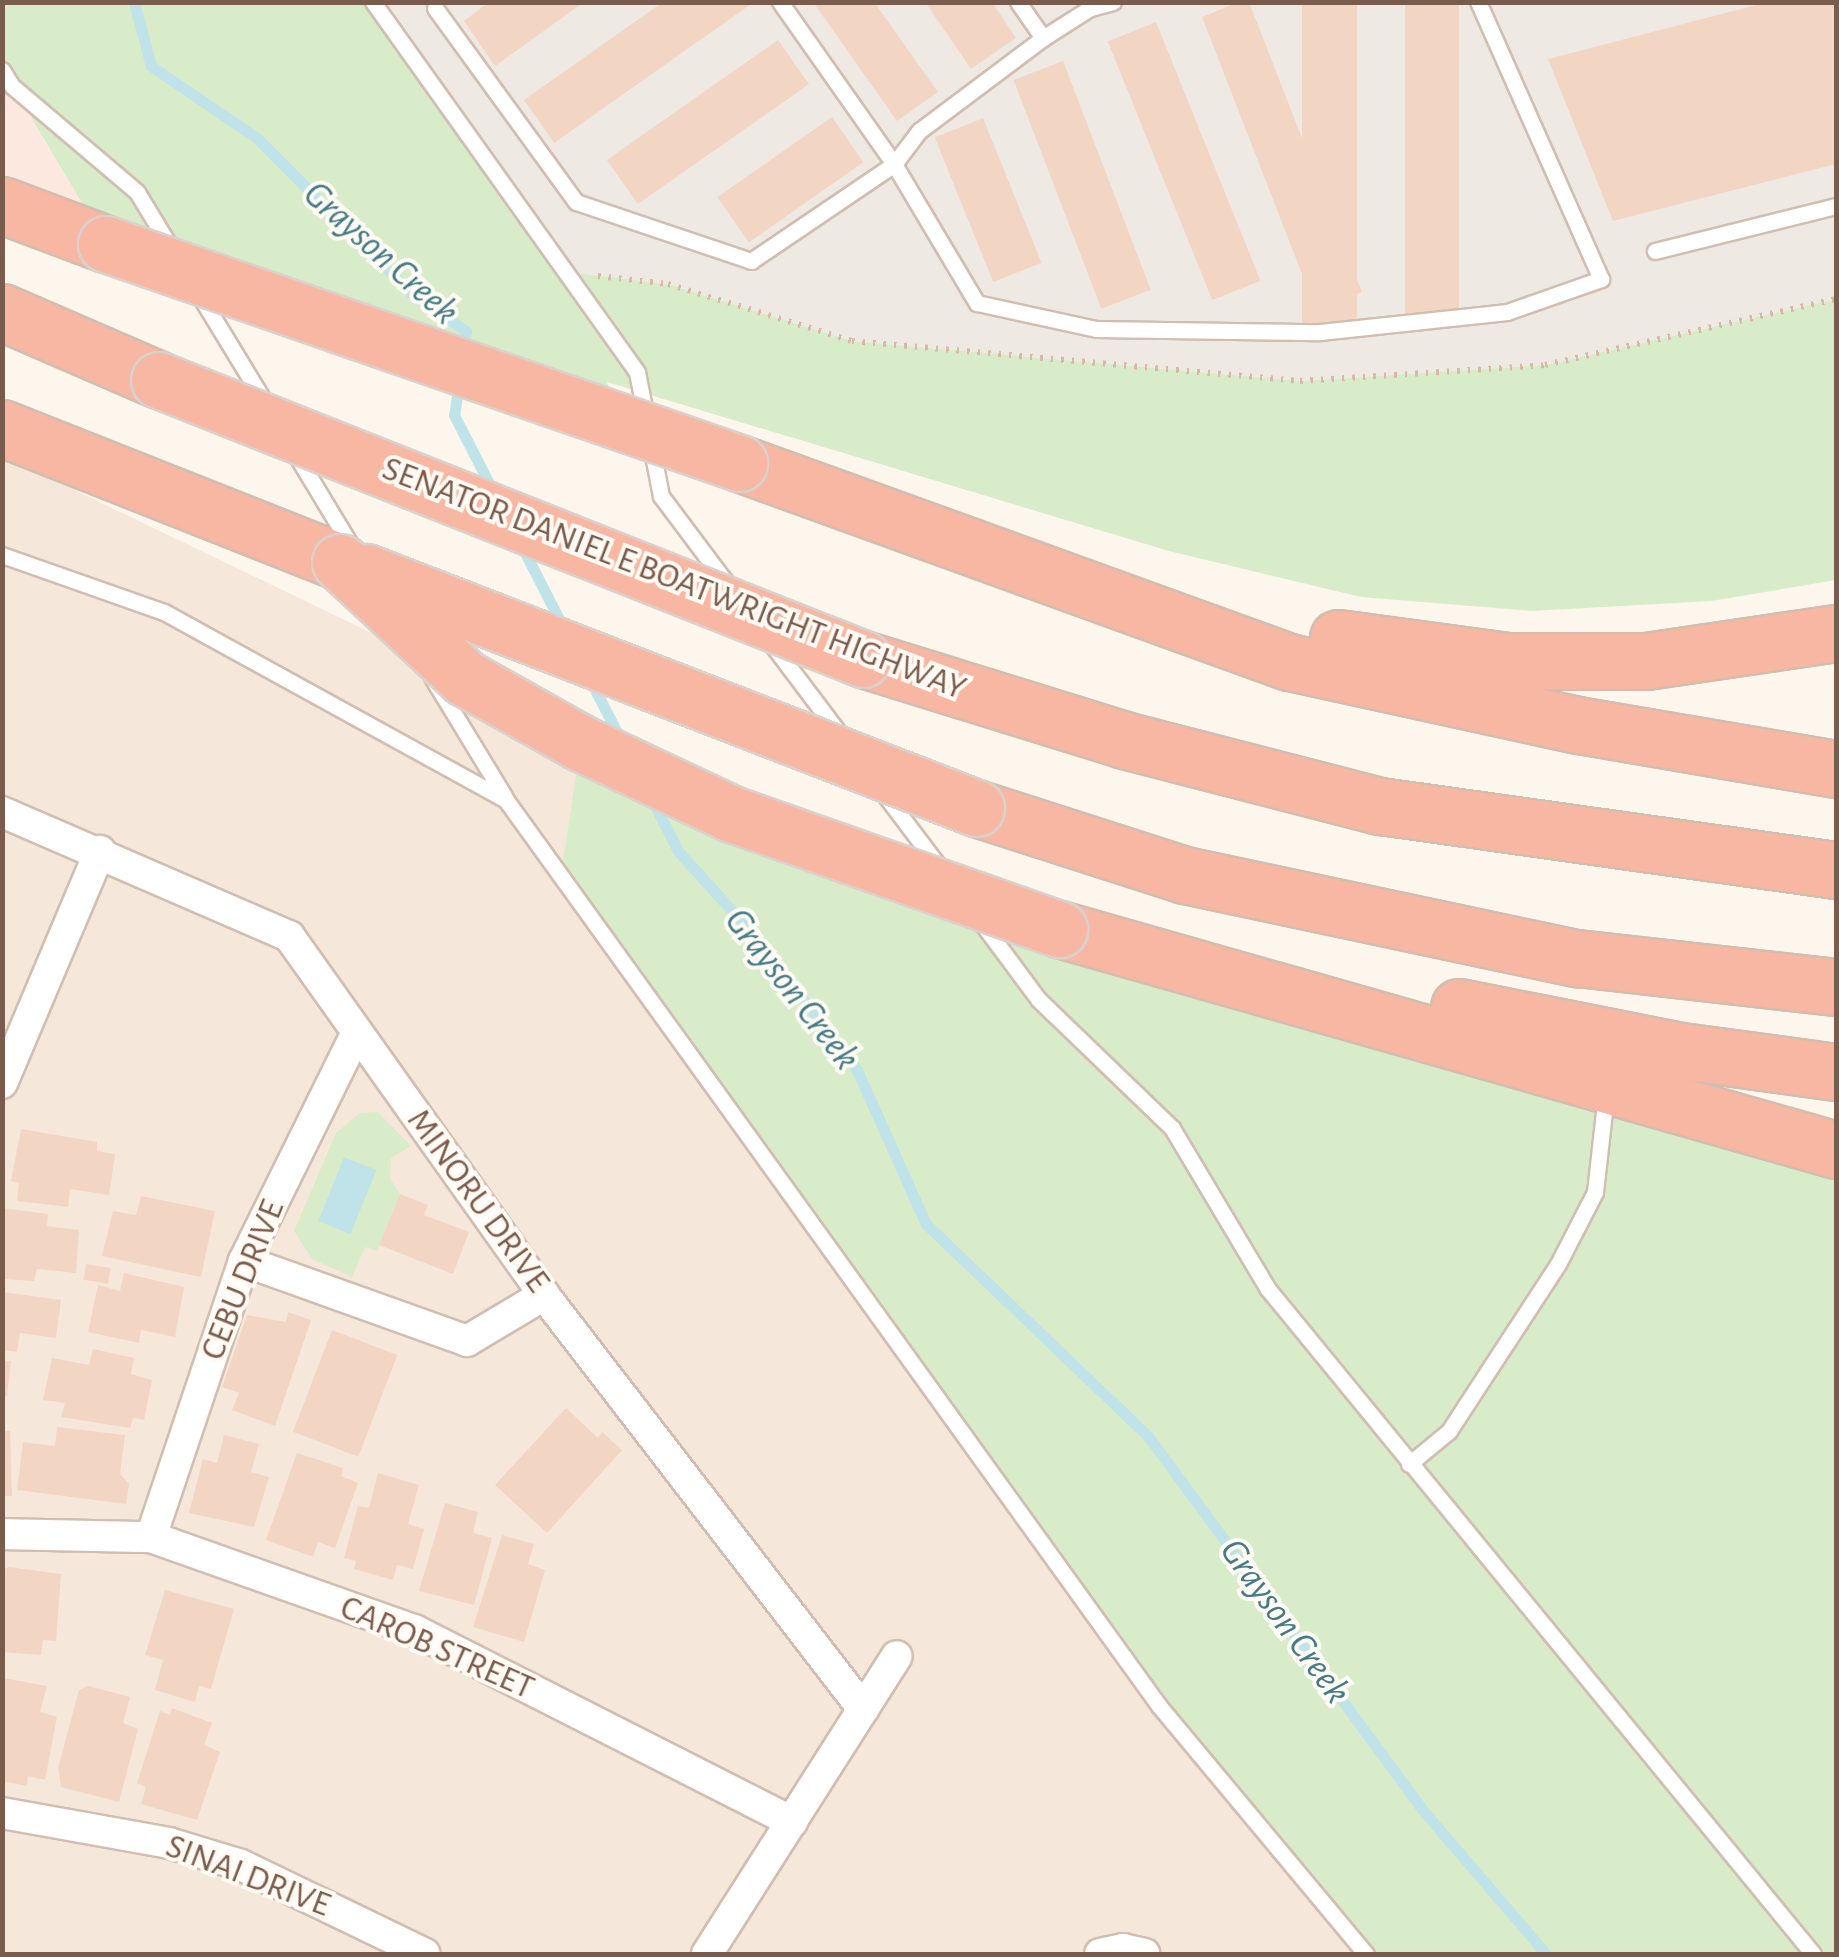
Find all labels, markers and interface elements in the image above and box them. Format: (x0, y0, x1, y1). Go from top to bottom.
water label: Grayson Creek (293, 173, 467, 335)
street label: SENATOR DANIEL E BOATWRIGHT HIGHWAY (376, 448, 972, 710)
water label: Grayson Creek (714, 900, 868, 1080)
street label: MINORU DRIVE (397, 1101, 559, 1301)
street label: CEBU DRIVE (192, 1194, 294, 1366)
water label: Grayson Creek (1209, 1531, 1359, 1713)
street label: CAROB STREET (334, 1587, 540, 1709)
street label: SINAI DRIVE (160, 1825, 336, 1927)

